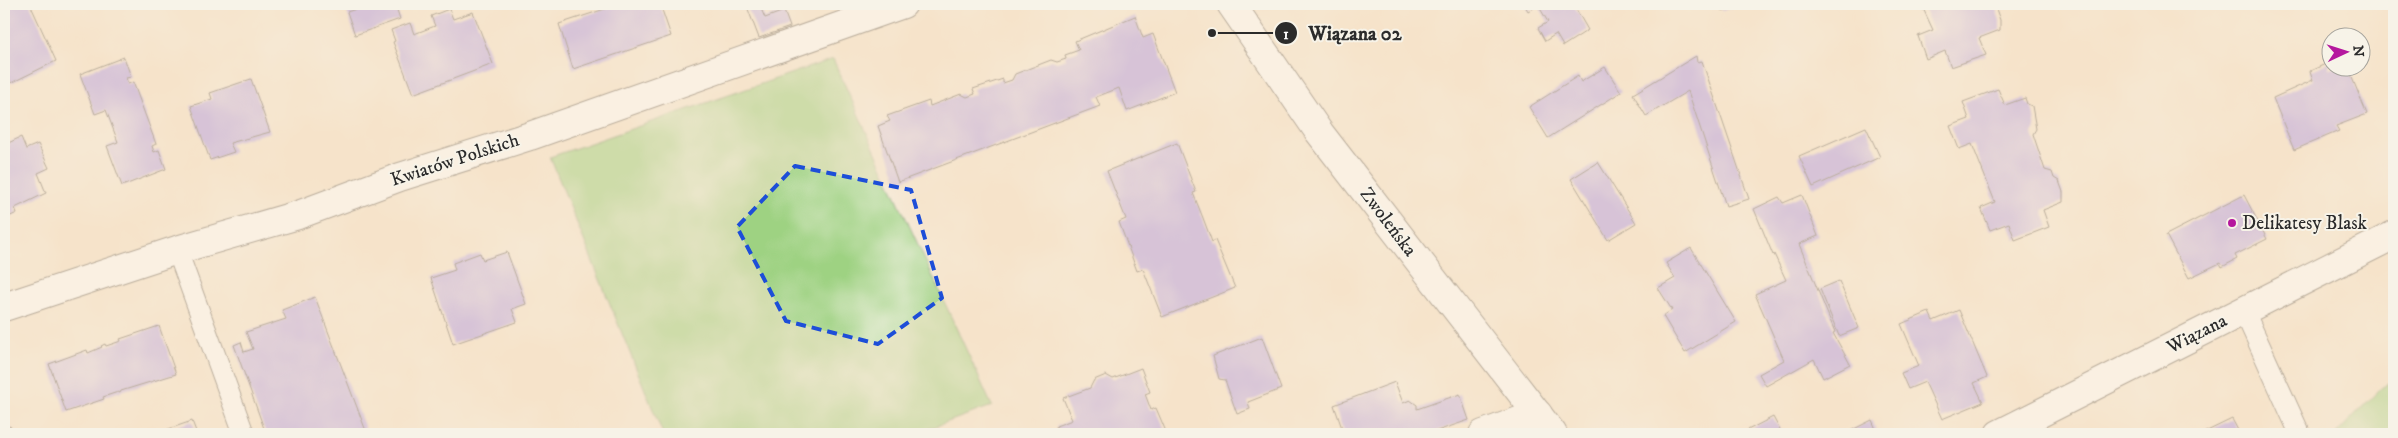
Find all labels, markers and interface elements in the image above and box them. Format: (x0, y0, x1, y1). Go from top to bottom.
callout: Wiązana 02 (1274, 16, 1412, 51)
text: Wiązana 02 (1308, 22, 1403, 47)
text: 1 (1283, 25, 1289, 44)
north arrow (2320, 28, 2370, 78)
text: N (2349, 45, 2367, 58)
street label: Kwiatów Polskich (388, 128, 522, 192)
street label: Zwoleńska (1355, 183, 1421, 261)
place label: Delikatesy Blask (2242, 212, 2368, 235)
marker: Delikatesy Blask (2226, 217, 2238, 229)
street label: Wiązana (2162, 309, 2231, 359)

